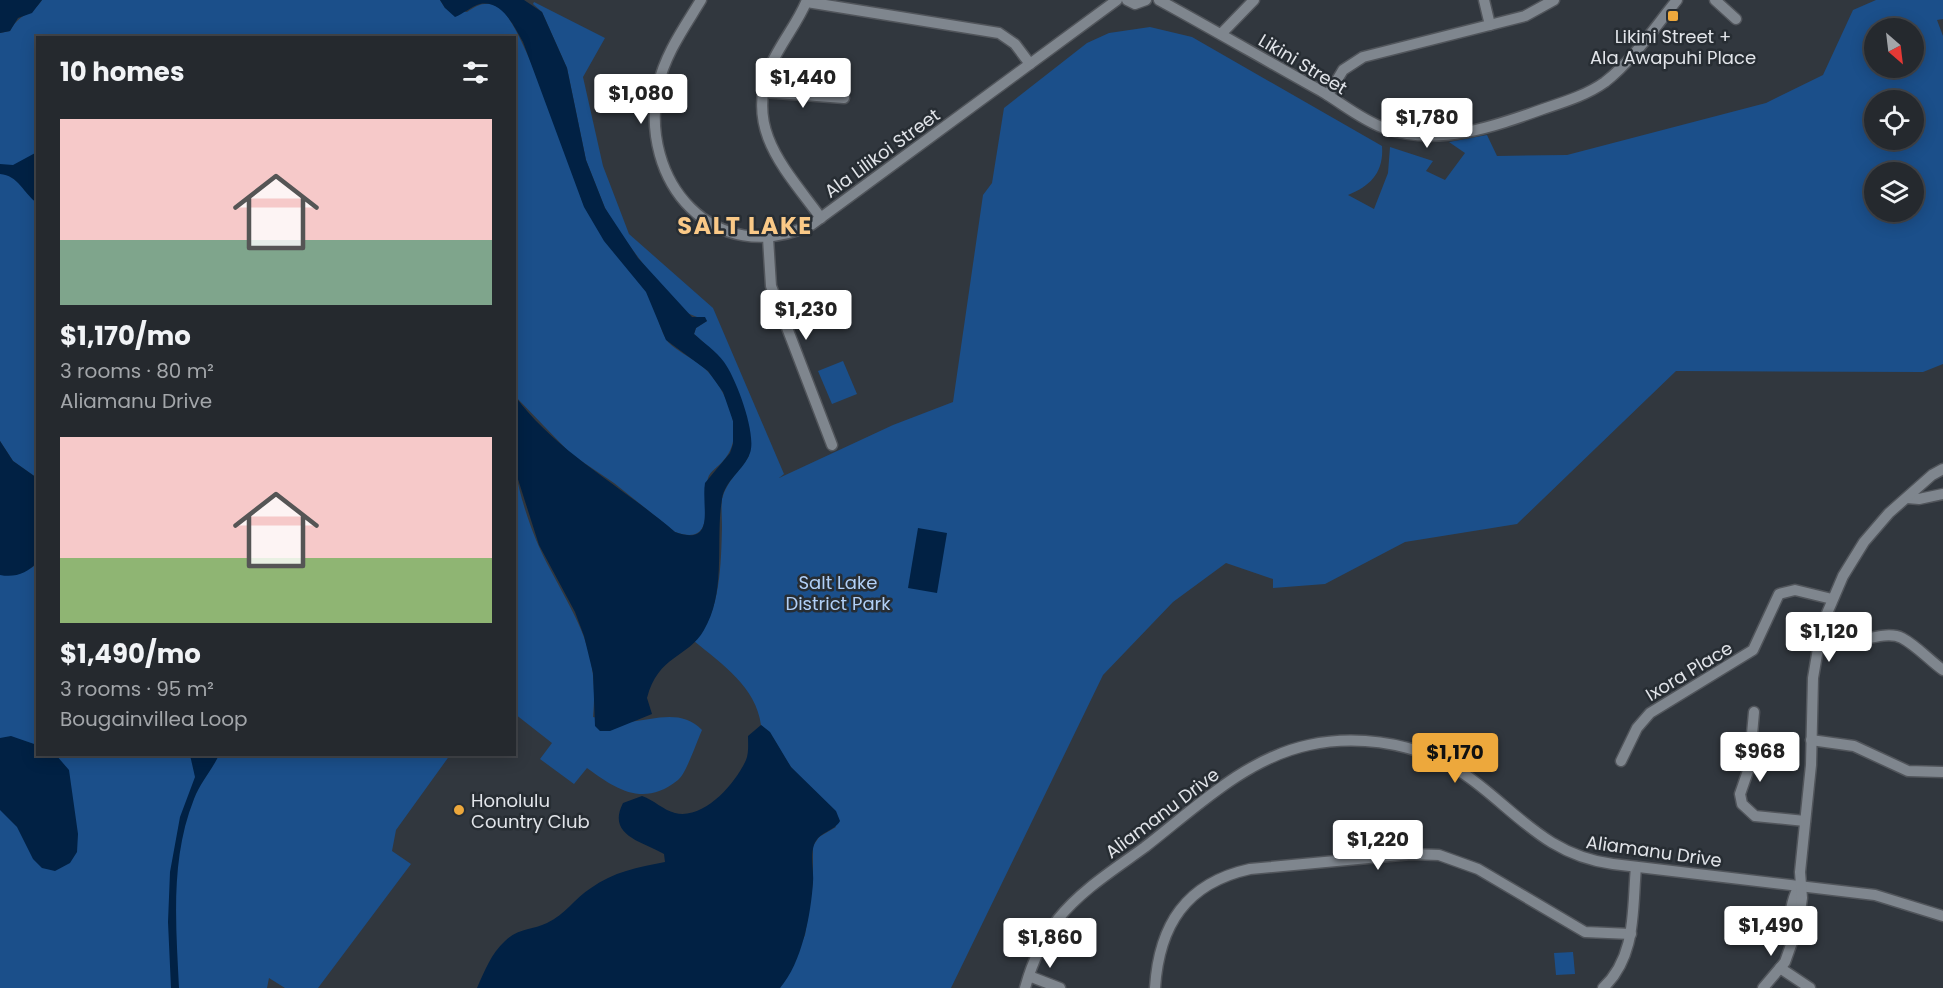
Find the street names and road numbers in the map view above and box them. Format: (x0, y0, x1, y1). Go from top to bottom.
street label: Likini Street (1254, 28, 1352, 100)
street label: Ala Lilikoi Street (819, 103, 945, 203)
street label: Ixora Place (1641, 635, 1737, 707)
street label: Aliamanu Drive (1100, 762, 1224, 864)
street label: Aliamanu Drive (1585, 829, 1723, 873)

